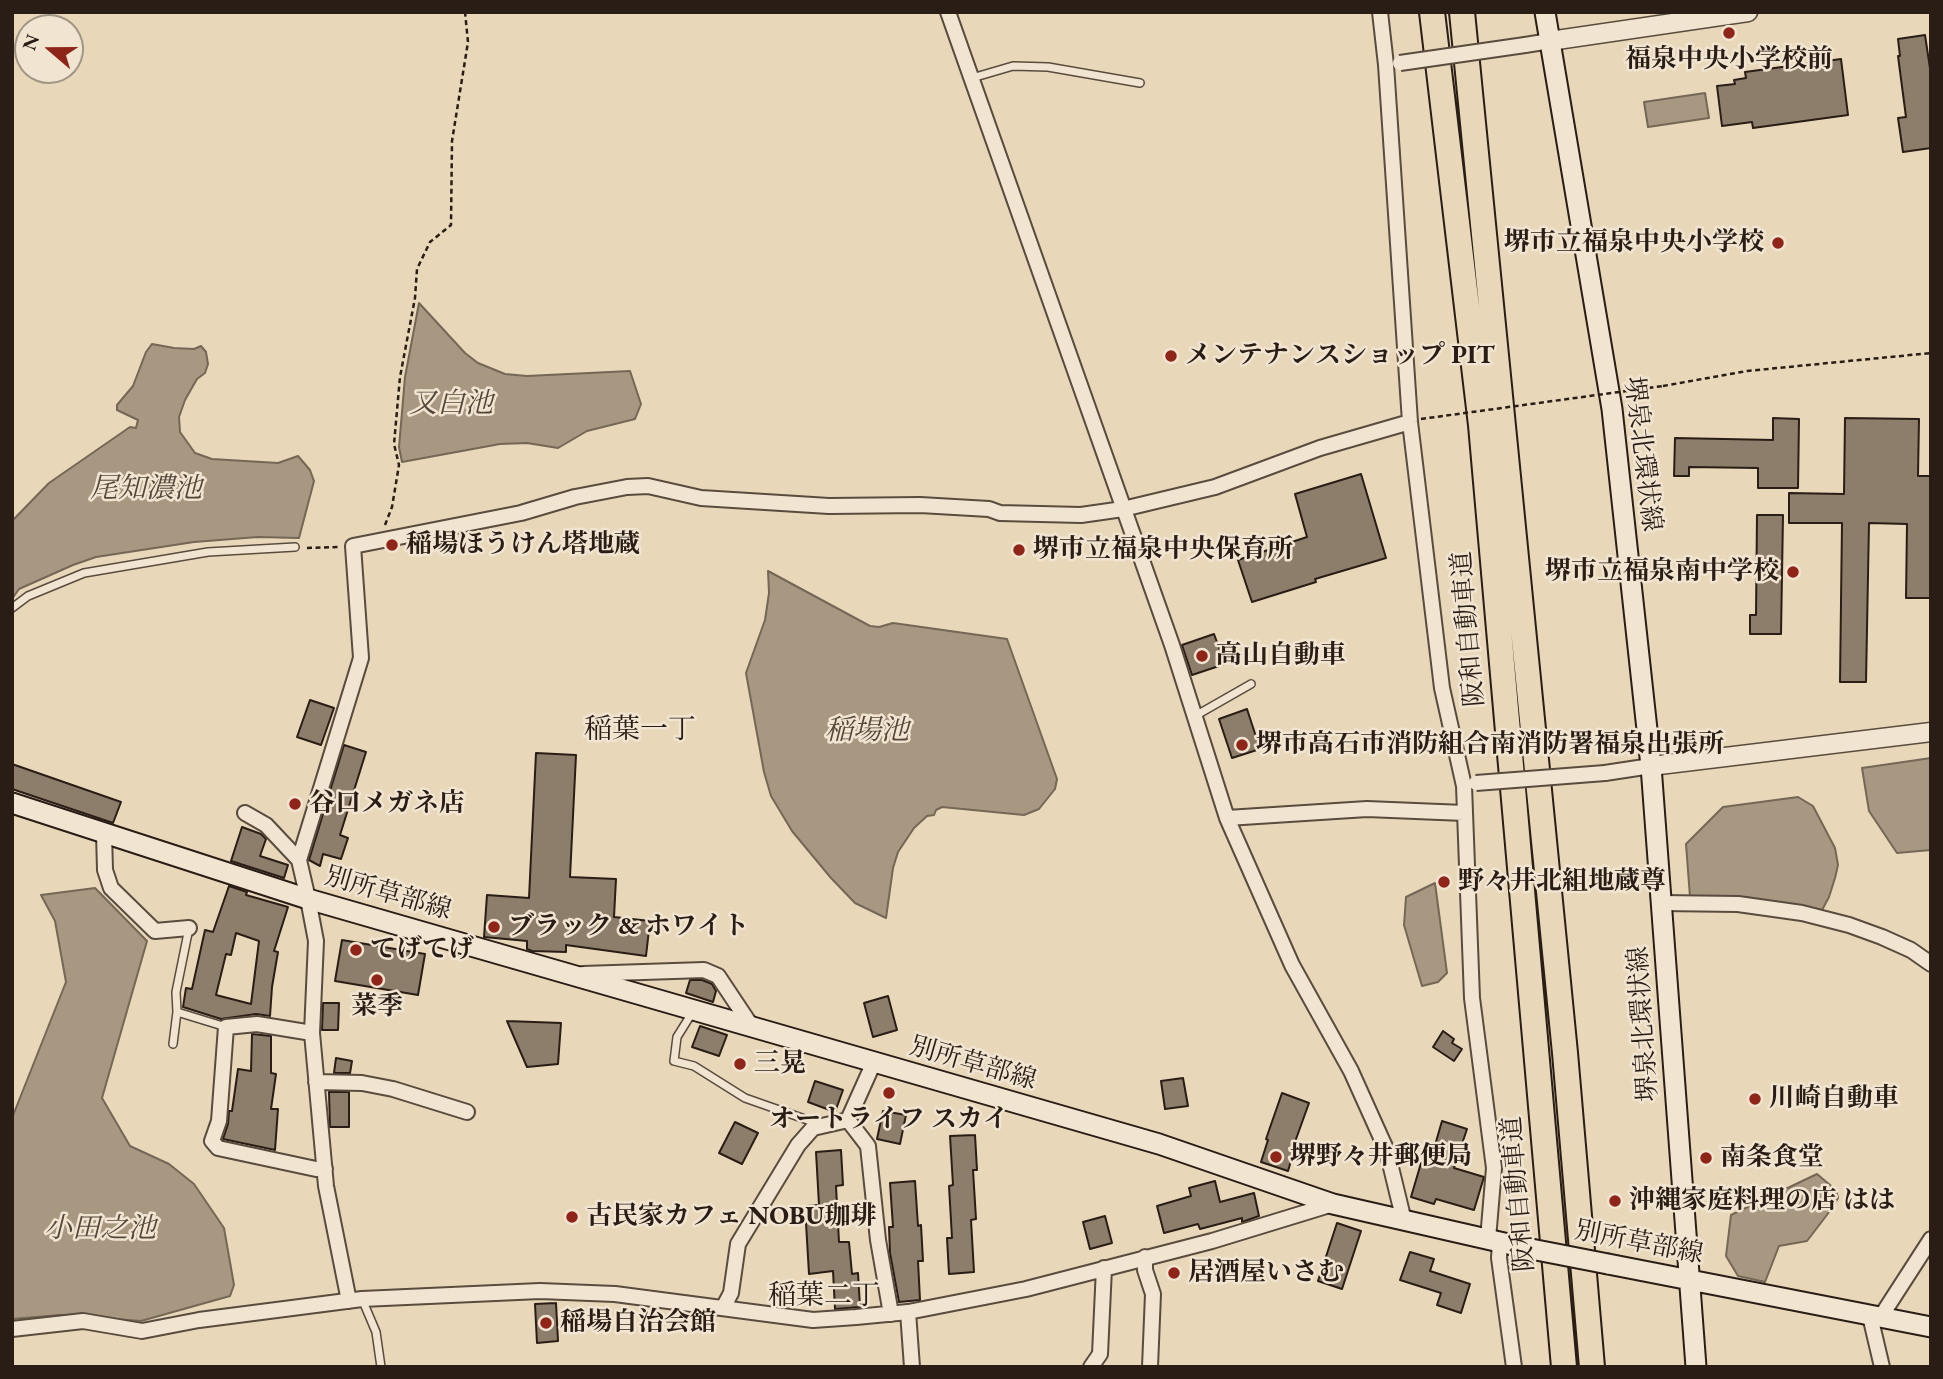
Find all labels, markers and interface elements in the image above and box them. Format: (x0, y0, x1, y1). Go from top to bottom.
north arrow (14, 14, 84, 84)
marker: 福泉中央小学校前 (1721, 25, 1737, 41)
text: N (16, 31, 45, 54)
place label: 福泉中央小学校前 (1625, 44, 1833, 76)
place label: 堺市立福泉中央小学校 (1504, 227, 1764, 259)
marker: 堺市立福泉中央小学校 (1770, 235, 1786, 251)
place label: メンテナンスショップ PIT (1185, 340, 1494, 372)
marker: メンテナンスショップ PIT (1163, 348, 1179, 364)
street label: 堺泉北環状線 (1617, 375, 1667, 533)
water label: 又白池 (409, 387, 493, 421)
water label: 尾知濃池 (90, 472, 202, 506)
place label: 稲場ほうけん塔地蔵 (406, 529, 640, 561)
place label: 堺市立福泉中央保育所 (1033, 534, 1293, 566)
marker: 稲場ほうけん塔地蔵 (384, 537, 400, 553)
marker: 堺市立福泉中央保育所 (1011, 542, 1027, 558)
street label: 阪和自動車道 (1447, 550, 1491, 708)
place label: 堺市立福泉南中学校 (1545, 556, 1779, 588)
marker: 堺市立福泉南中学校 (1785, 564, 1801, 580)
place label: 高山自動車 (1216, 640, 1346, 672)
marker: 高山自動車 (1194, 648, 1210, 664)
district label: 稲葉一丁 (584, 713, 696, 747)
water label: 稲場池 (825, 714, 909, 748)
place label: 堺市高石市消防組合南消防署福泉出張所 (1256, 729, 1724, 761)
marker: 堺市高石市消防組合南消防署福泉出張所 (1234, 737, 1250, 753)
place label: 谷口メガネ店 (309, 788, 465, 820)
marker: 谷口メガネ店 (287, 796, 303, 812)
street label: 別所草部線 (321, 861, 455, 927)
place label: 野々井北組地蔵尊 (1458, 866, 1666, 898)
marker: 野々井北組地蔵尊 (1436, 874, 1452, 890)
place label: ブラック & ホワイト (508, 911, 749, 943)
marker: ブラック & ホワイト (486, 919, 502, 935)
place label: てげてげ (370, 934, 474, 966)
marker: てげてげ (348, 942, 364, 958)
street label: 堺泉北環状線 (1623, 945, 1665, 1103)
marker: 菜季 (369, 972, 385, 988)
place label: 菜季 (351, 991, 403, 1023)
street label: 別所草部線 (906, 1031, 1040, 1097)
place label: 三晃 (754, 1048, 806, 1080)
marker: 三晃 (732, 1056, 748, 1072)
place label: 川崎自動車 (1769, 1083, 1899, 1115)
marker: オートライフ スカイ (881, 1085, 897, 1101)
marker: 川崎自動車 (1747, 1091, 1763, 1107)
place label: オートライフ スカイ (769, 1104, 1009, 1136)
street label: 阪和自動車道 (1497, 1115, 1541, 1273)
place label: 堺野々井郵便局 (1290, 1141, 1472, 1173)
place label: 南条食堂 (1720, 1142, 1824, 1174)
marker: 堺野々井郵便局 (1268, 1149, 1284, 1165)
marker: 南条食堂 (1698, 1150, 1714, 1166)
place label: 沖縄家庭料理の店 はは (1629, 1185, 1895, 1217)
marker: 沖縄家庭料理の店 はは (1607, 1193, 1623, 1209)
place label: 古民家カフェ NOBU珈琲 (586, 1201, 877, 1233)
marker: 古民家カフェ NOBU珈琲 (564, 1209, 580, 1225)
water label: 小田之池 (44, 1212, 156, 1246)
street label: 別所草部線 (1572, 1215, 1706, 1271)
place label: 居酒屋いさむ (1188, 1257, 1344, 1289)
marker: 居酒屋いさむ (1166, 1265, 1182, 1281)
district label: 稲葉二丁 (768, 1279, 880, 1313)
place label: 稲場自治会館 (560, 1307, 716, 1339)
marker: 稲場自治会館 (538, 1315, 554, 1331)

